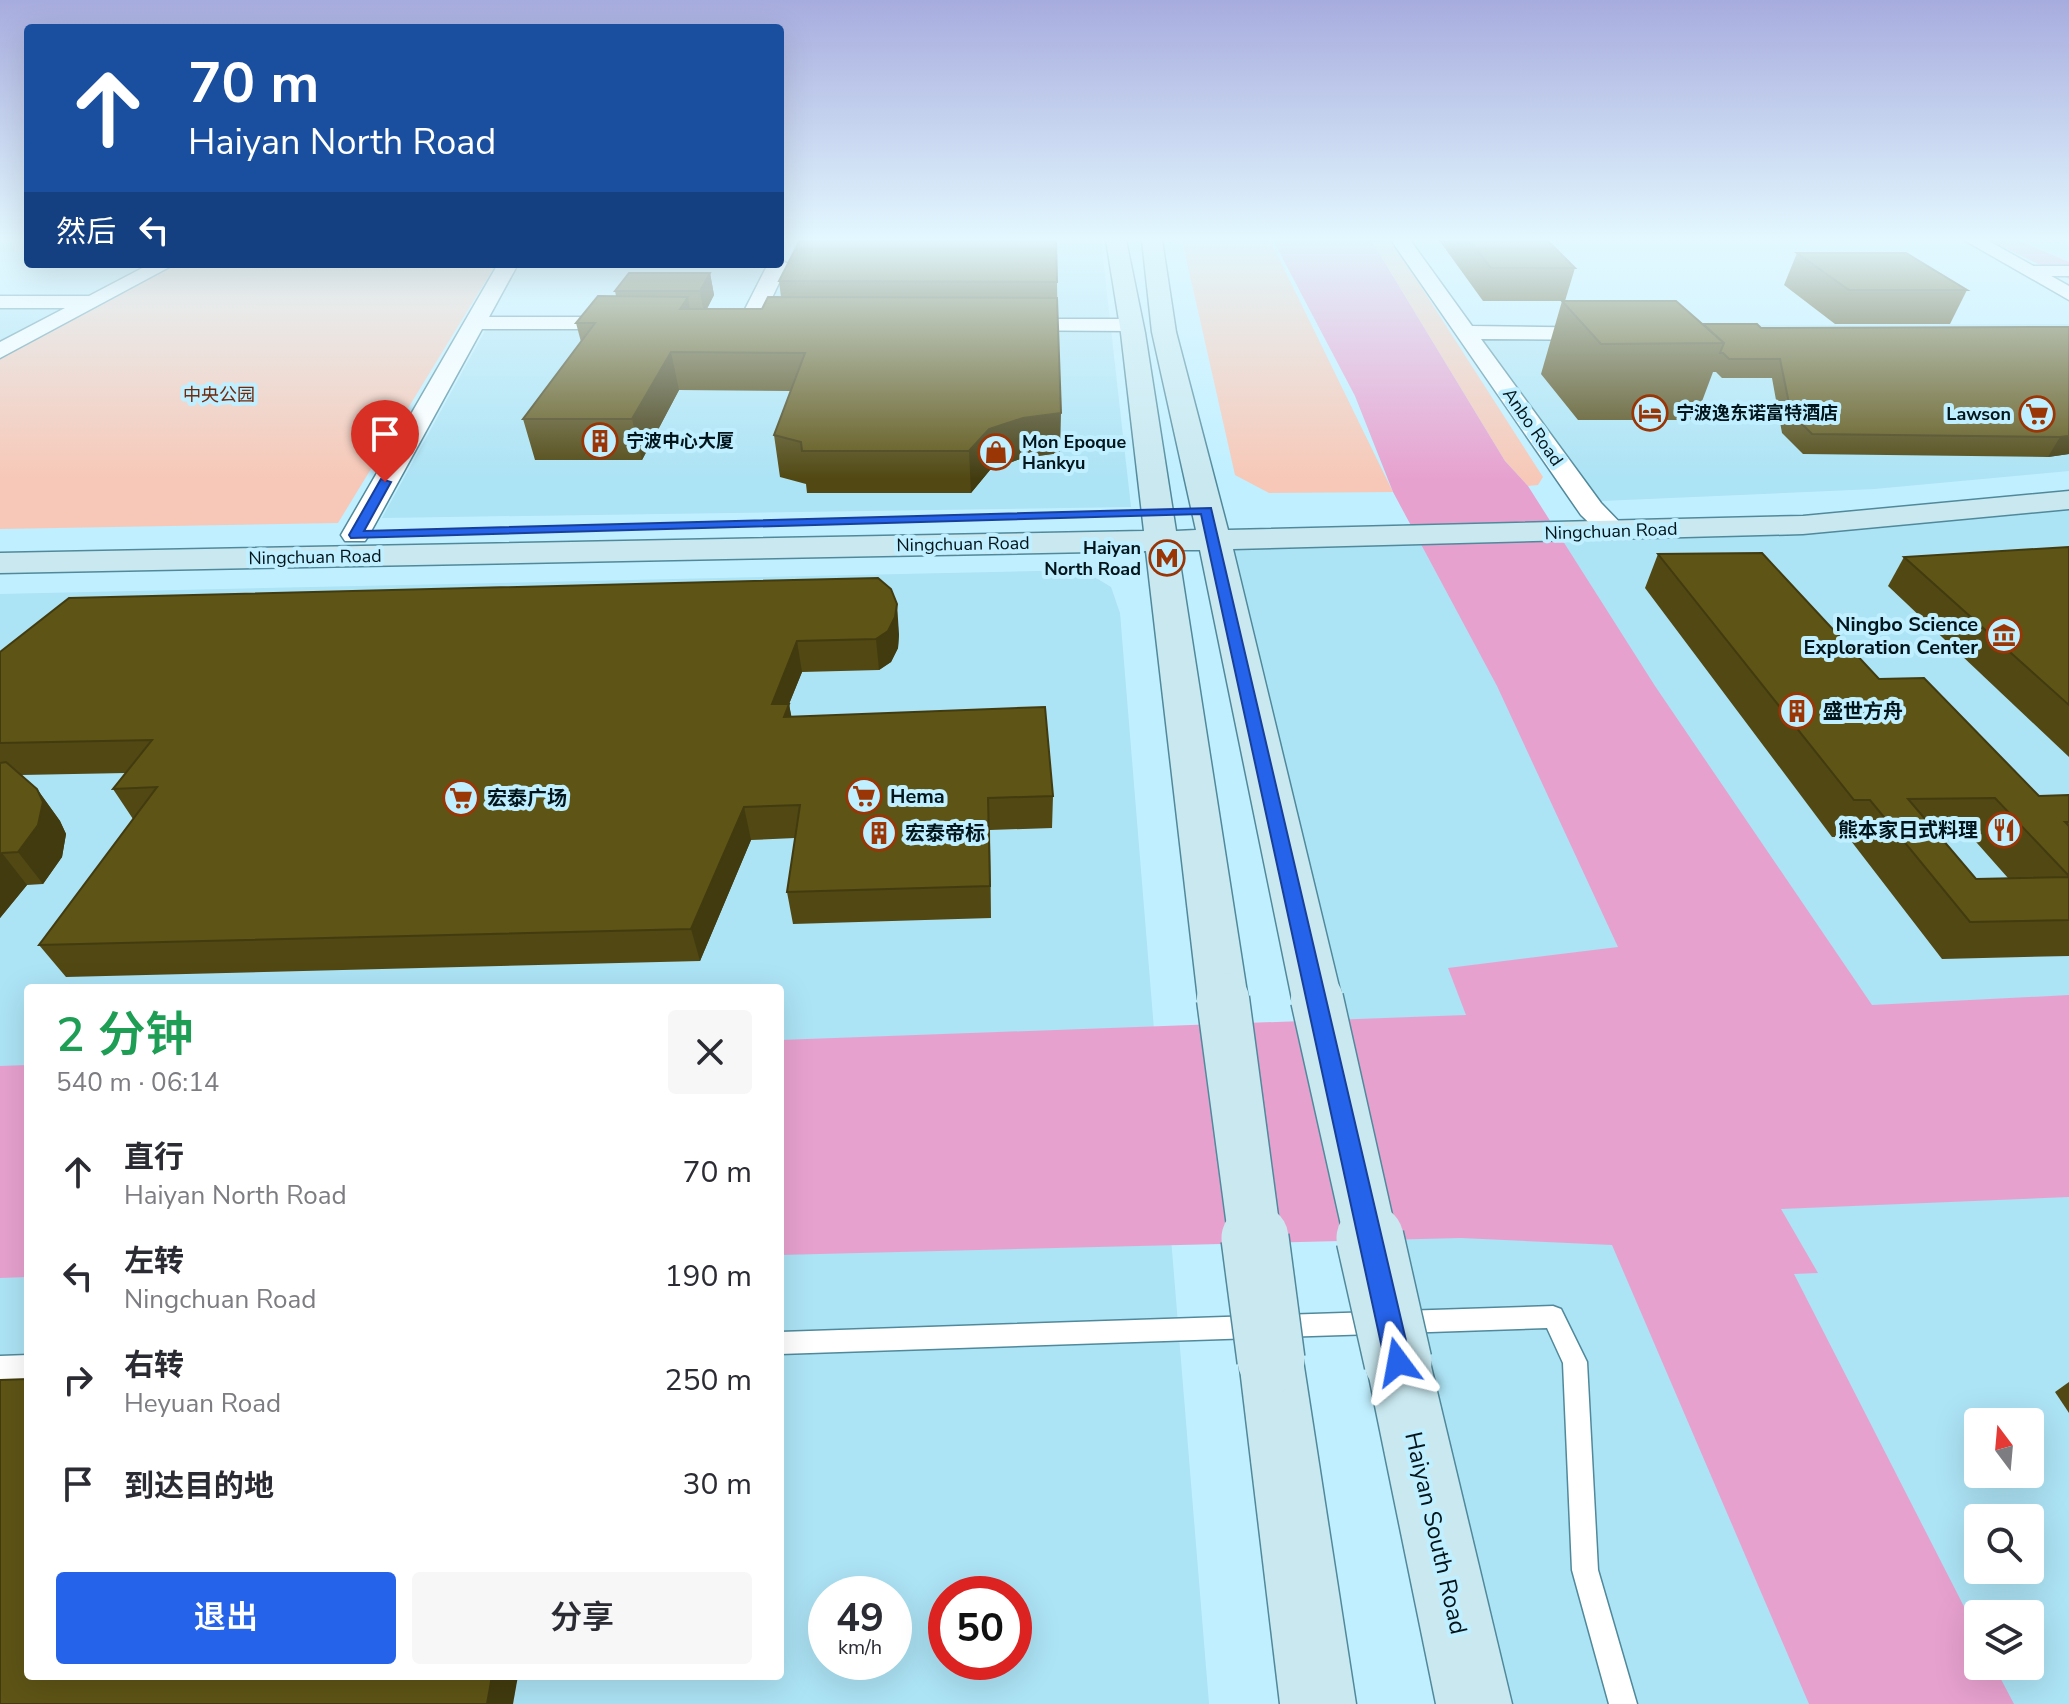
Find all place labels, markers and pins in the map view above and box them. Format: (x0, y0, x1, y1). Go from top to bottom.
hotel icon: 宁波逸东诺富特酒店 (1631, 394, 1669, 432)
supermarket icon: Lawson (2018, 395, 2056, 433)
pin (351, 400, 419, 482)
place label: 宁波逸东诺富特酒店 (1676, 401, 1838, 425)
place label: Lawson (1946, 402, 2011, 426)
building icon: 宁波中心大厦 (581, 422, 619, 460)
place label: 宁波中心大厦 (626, 429, 734, 453)
place label: Mon Epoque Hankyu (1022, 430, 1127, 475)
shop icon: Mon Epoque Hankyu (977, 433, 1015, 471)
place label: Haiyan North Road (1044, 536, 1141, 581)
metro station icon: Haiyan North Road (1148, 539, 1186, 577)
place label: Ningbo Science Exploration Center (1804, 611, 1978, 661)
museum icon: Ningbo Science Exploration Center (1985, 616, 2023, 654)
building icon: 盛世方舟 (1778, 692, 1816, 730)
place label: 盛世方舟 (1823, 698, 1903, 725)
supermarket icon: Hema (845, 777, 883, 815)
supermarket icon: 宏泰广场 (442, 779, 480, 817)
place label: Hema (890, 783, 945, 810)
place label: 宏泰广场 (487, 785, 567, 812)
restaurant icon: 熊本家日式料理 (1985, 811, 2023, 849)
building icon: 宏泰帝标 (860, 814, 898, 852)
place label: 熊本家日式料理 (1838, 817, 1978, 844)
place label: 宏泰帝标 (905, 820, 985, 847)

